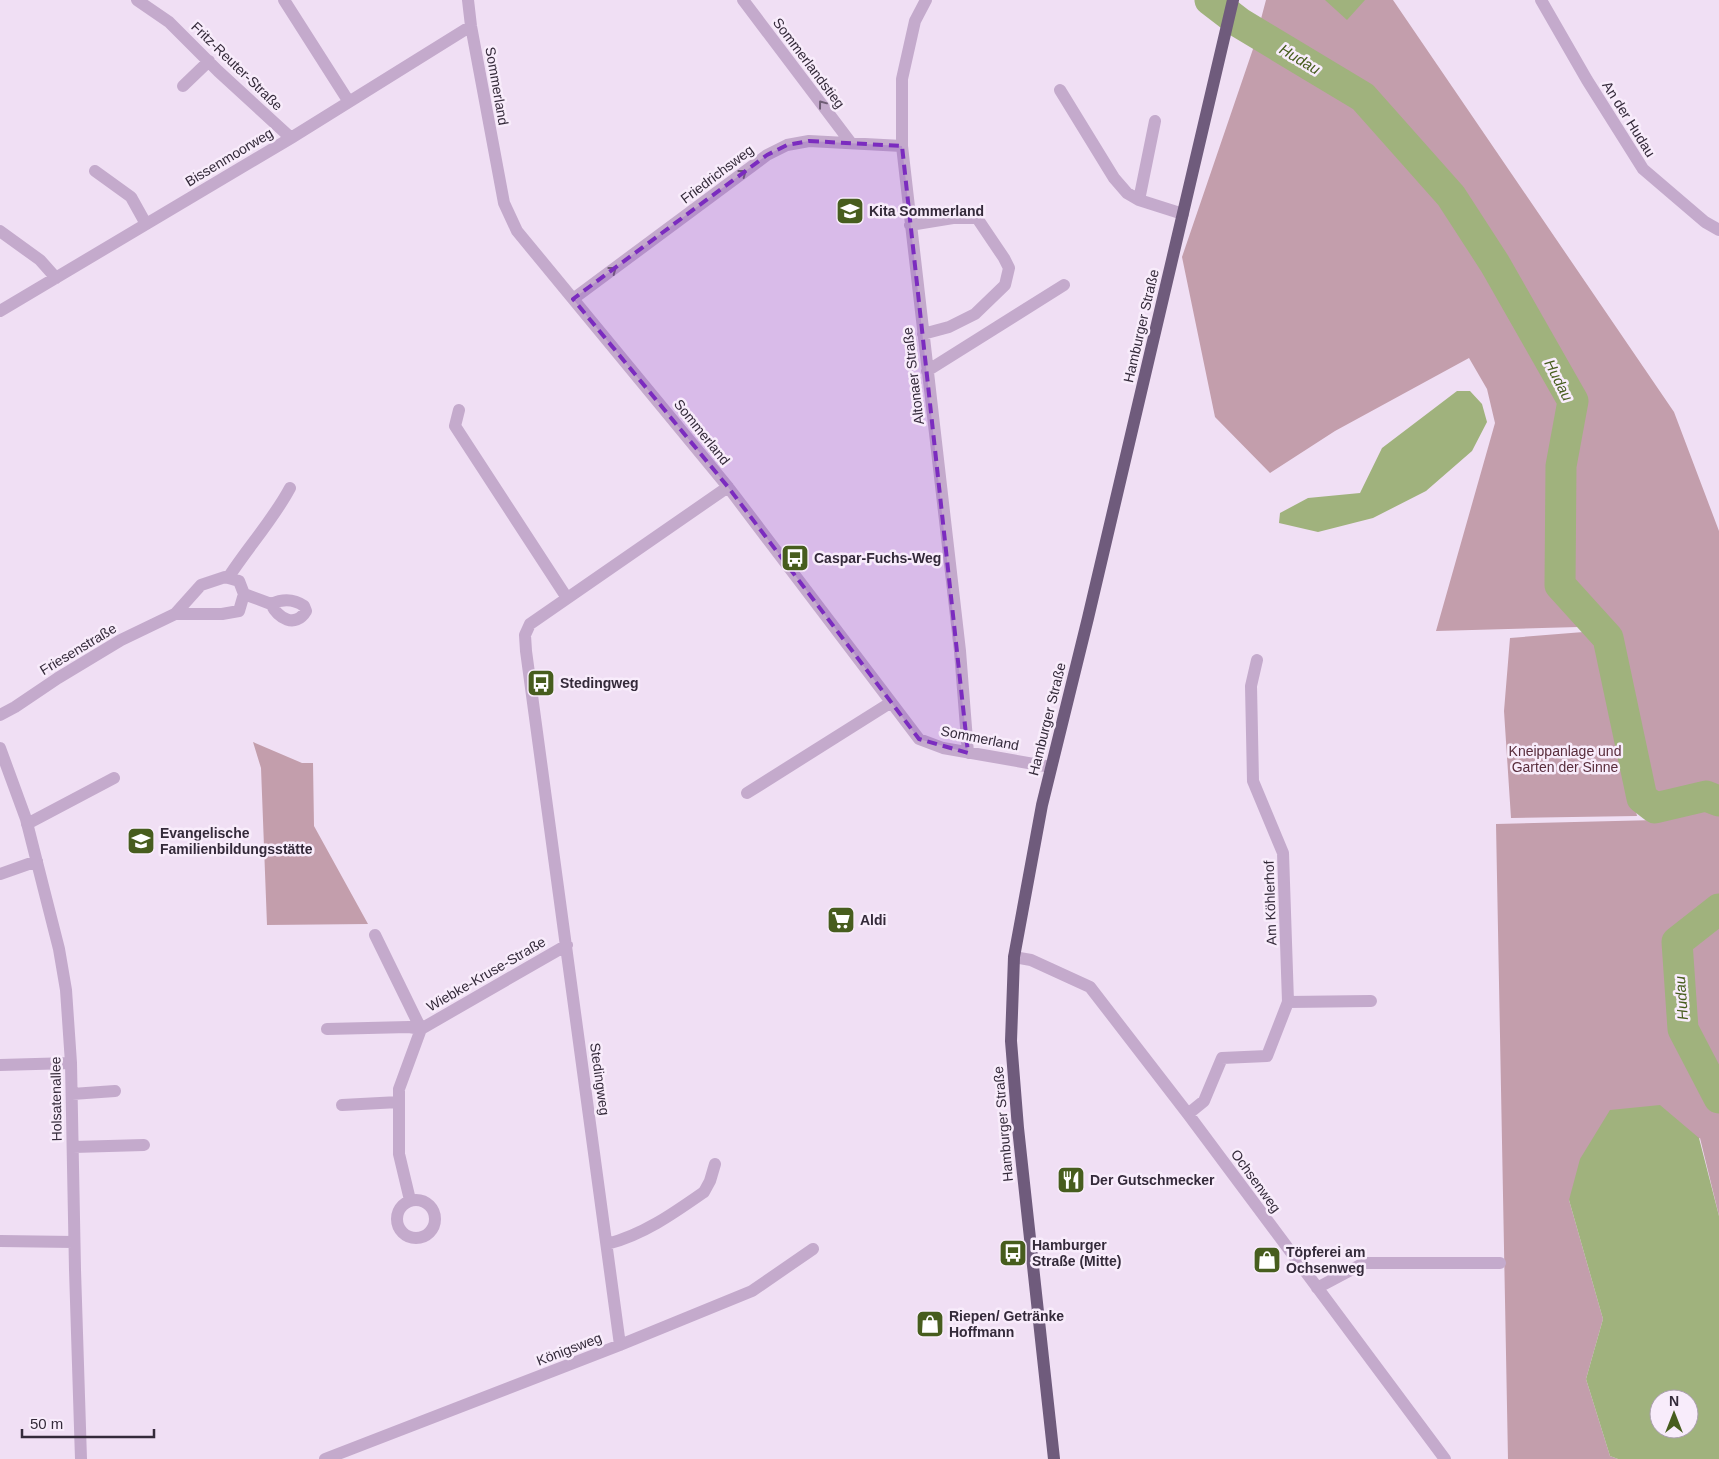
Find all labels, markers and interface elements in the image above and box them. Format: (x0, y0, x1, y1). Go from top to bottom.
street label: Sommerlandstieg (770, 15, 848, 111)
street label: Fritz-Reuter-Straße (188, 18, 286, 114)
water label: Hudau (1277, 40, 1324, 78)
street label: Sommerland (482, 46, 512, 126)
street label: An der Hudau (1599, 78, 1659, 160)
one-way arrow (819, 100, 828, 110)
street label: Bissenmoorweg (182, 124, 276, 190)
street label: Friedrichsweg (677, 141, 757, 207)
one-way arrow (737, 170, 747, 179)
school or university icon: Kita Sommerland (835, 196, 865, 226)
place label: Kita Sommerland (869, 203, 984, 219)
one-way arrow (607, 267, 617, 276)
street label: Hamburger Straße (1120, 268, 1162, 384)
street label: Altonaer Straße (899, 326, 927, 426)
water label: Hudau (1541, 356, 1577, 404)
street label: Sommerland (671, 396, 733, 468)
bus stop icon: Caspar-Fuchs-Weg (780, 543, 810, 573)
place label: Caspar-Fuchs-Weg (814, 550, 941, 566)
street label: Friesenstraße (37, 620, 119, 678)
street label: Hamburger Straße (1025, 661, 1069, 777)
bus stop icon: Stedingweg (526, 668, 556, 698)
place label: Stedingweg (560, 675, 639, 691)
street label: Sommerland (940, 723, 1020, 753)
park label: Kneippanlage und Garten der Sinne (1509, 743, 1621, 775)
place label: Evangelische Familienbildungsstätte (160, 825, 313, 857)
school or university icon: Evangelische Familienbildungsstätte (126, 826, 156, 856)
street label: Am Köhlerhof (1261, 860, 1279, 946)
supermarket icon: Aldi (826, 905, 856, 935)
place label: Aldi (860, 912, 886, 928)
street label: Wiebke-Kruse-Straße (424, 933, 548, 1015)
water label: Hudau (1671, 975, 1691, 1021)
street label: Stedingweg (587, 1042, 613, 1116)
street label: Holsatenallee (47, 1056, 65, 1142)
street label: Hamburger Straße (990, 1065, 1016, 1182)
street label: Ochsenweg (1228, 1146, 1284, 1216)
restaurant icon: Der Gutschmecker (1056, 1165, 1086, 1195)
place label: Der Gutschmecker (1090, 1172, 1215, 1188)
place label: Hamburger Straße (Mitte) (1032, 1237, 1121, 1269)
bus stop icon: Hamburger Straße (Mitte) (998, 1238, 1028, 1268)
place label: Töpferei am Ochsenweg (1286, 1244, 1365, 1276)
shop icon: Töpferei am Ochsenweg (1252, 1245, 1282, 1275)
place label: Riepen/ Getränke Hoffmann (949, 1308, 1064, 1340)
shop icon: Riepen/ Getränke Hoffmann (915, 1309, 945, 1339)
street label: Königsweg (534, 1329, 604, 1369)
north arrow (1649, 1389, 1699, 1439)
text: N (1669, 1393, 1679, 1409)
scale bar (22, 1406, 155, 1438)
text: 50 m (30, 1415, 63, 1432)

